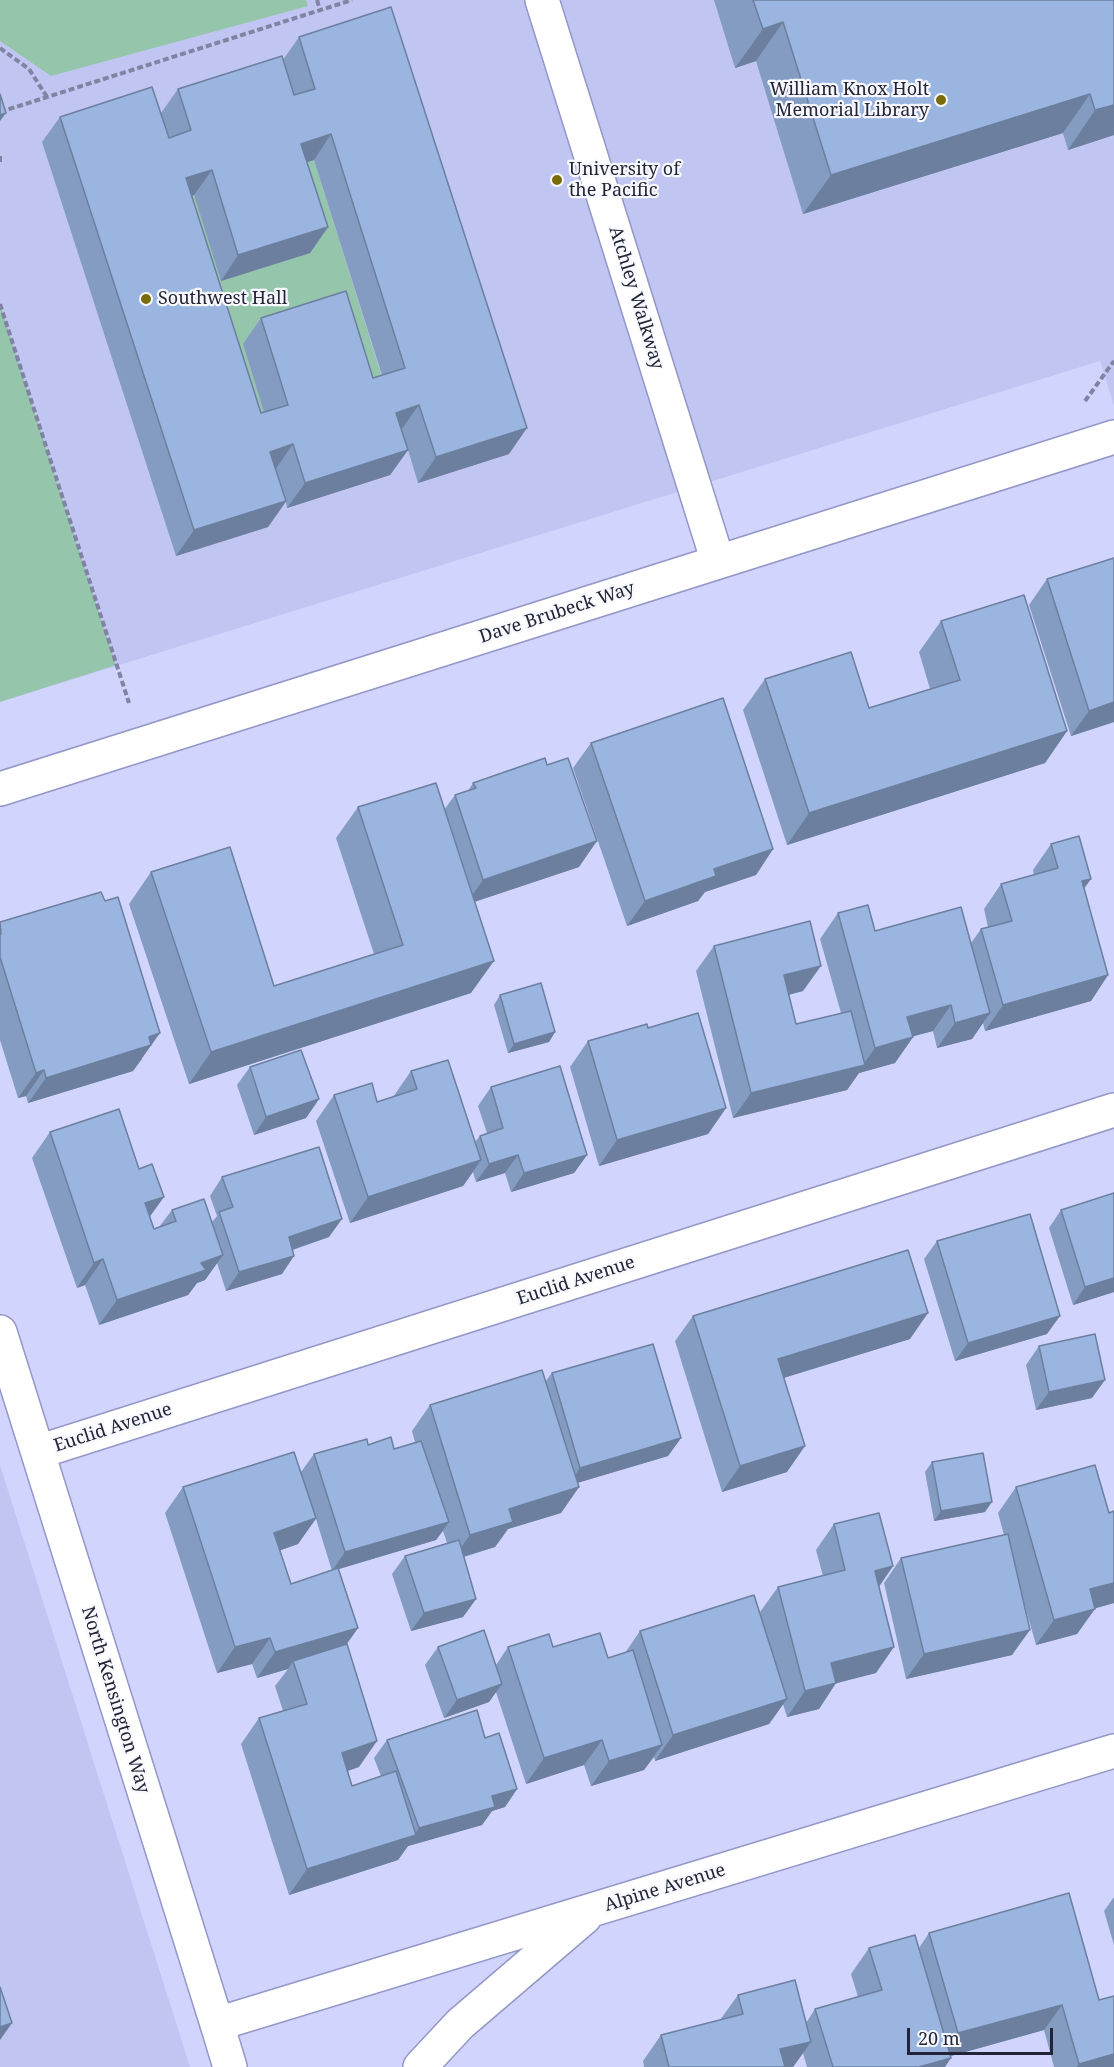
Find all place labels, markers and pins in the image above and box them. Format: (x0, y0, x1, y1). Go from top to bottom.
place label: William Knox Holt Memorial Library (769, 79, 929, 122)
marker: William Knox Holt Memorial Library (934, 93, 948, 107)
place label: University of the Pacific (569, 159, 680, 201)
marker: University of the Pacific (550, 173, 564, 187)
place label: Southwest Hall (158, 288, 287, 310)
marker: Southwest Hall (139, 292, 153, 306)

